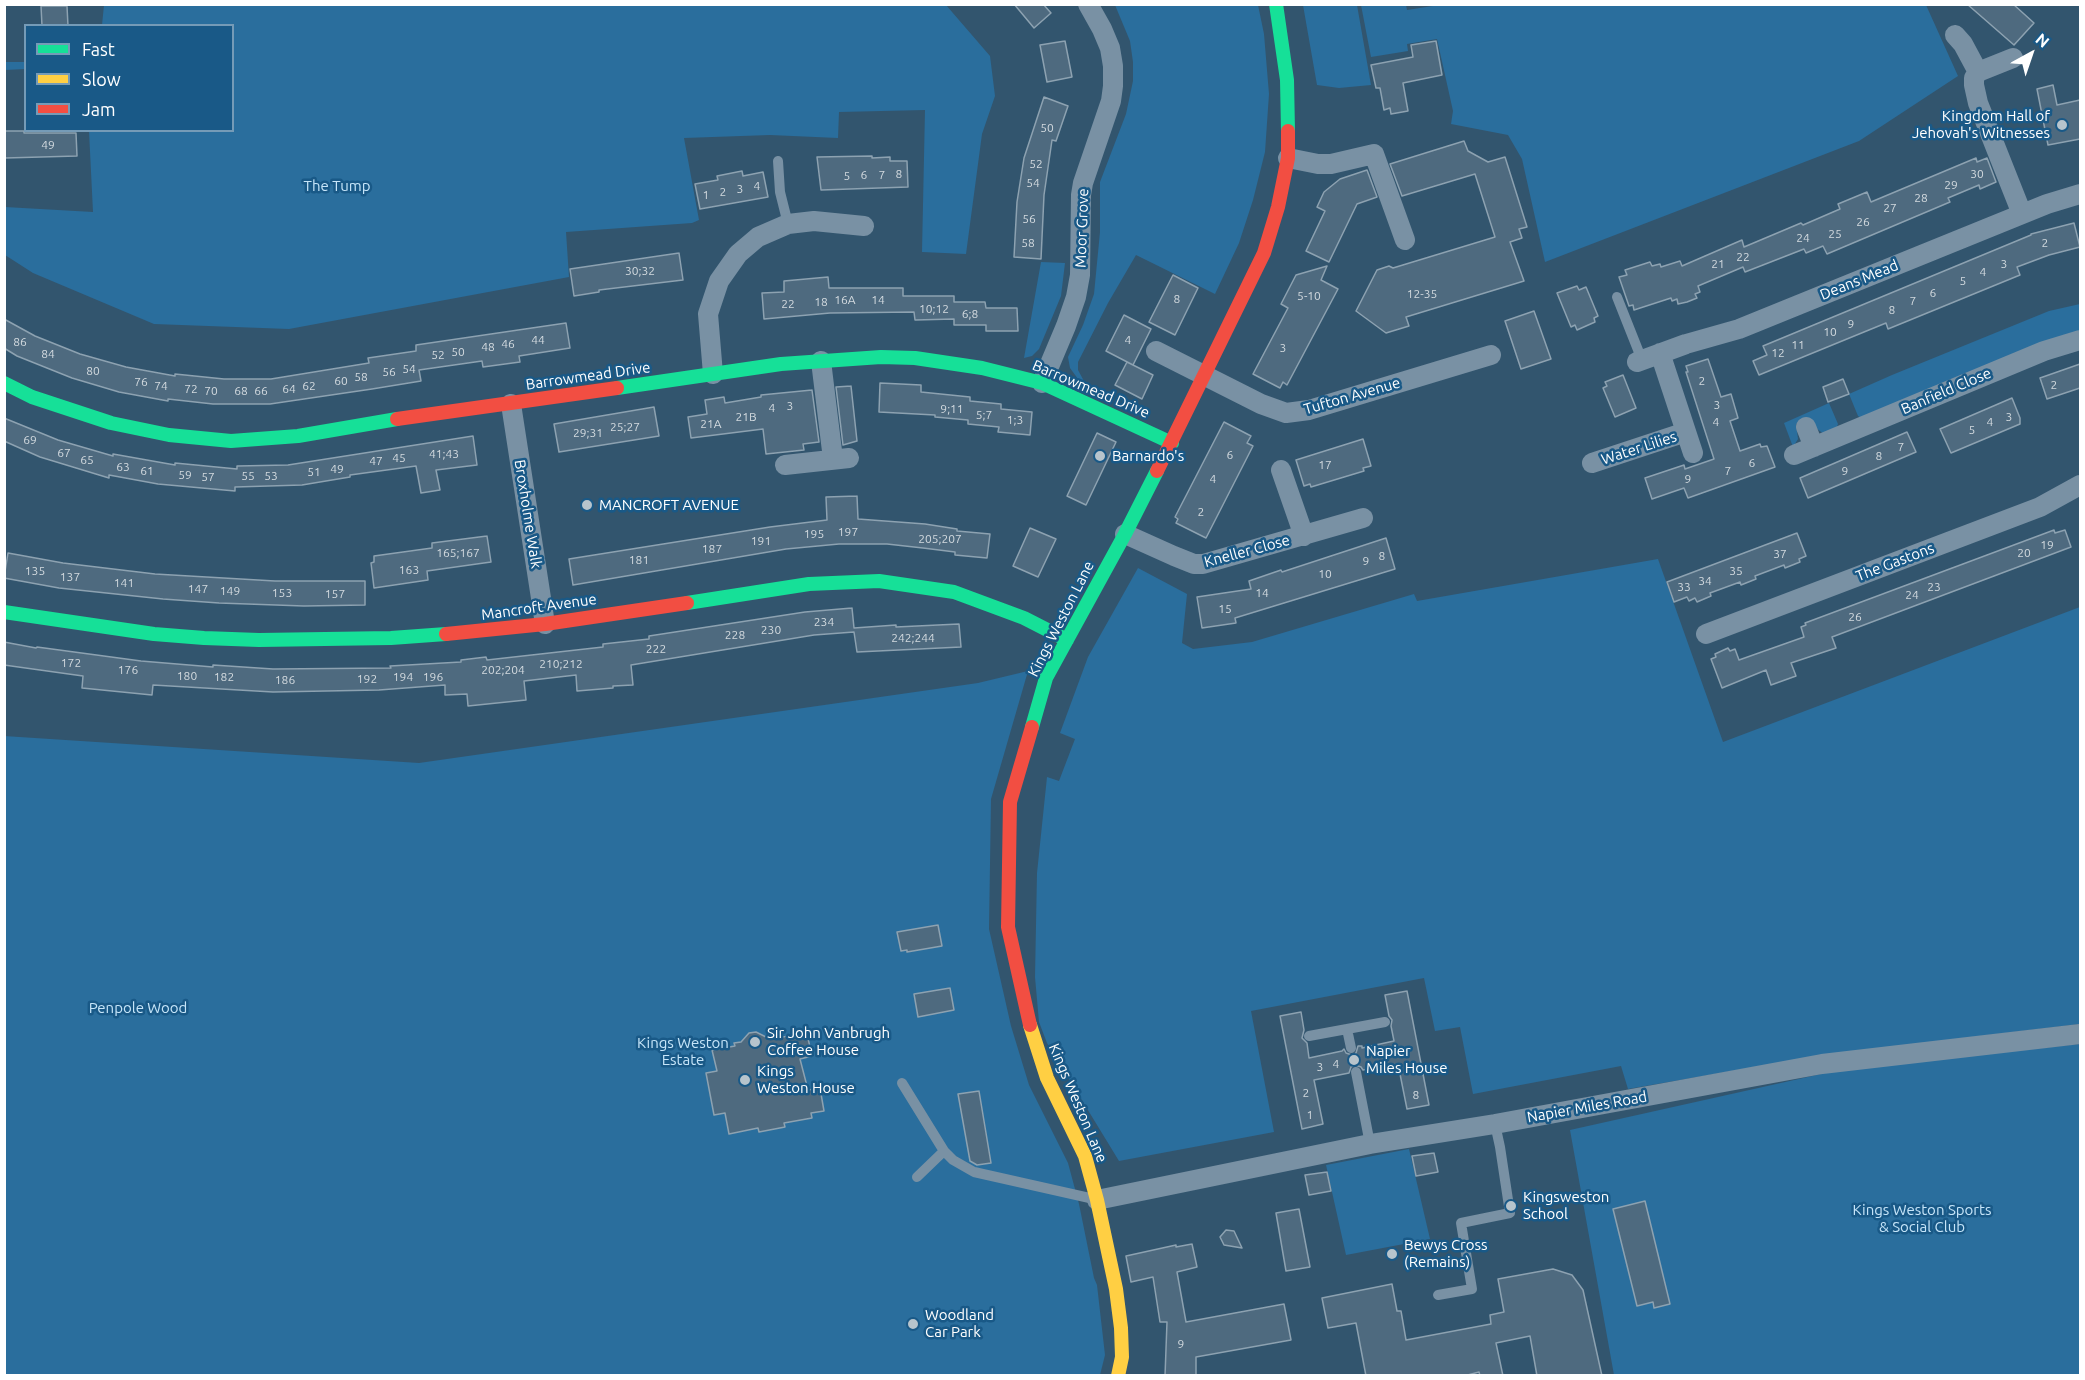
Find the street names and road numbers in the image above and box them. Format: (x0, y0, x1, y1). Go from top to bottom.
street label: Moor Grove (1072, 188, 1092, 268)
street label: Deans Mead (1817, 256, 1901, 304)
street label: Barrowmead Drive (1030, 356, 1152, 422)
street label: Barrowmead Drive (525, 358, 651, 394)
street label: Banfield Close (1898, 364, 1994, 418)
street label: Tufton Avenue (1302, 374, 1402, 418)
street label: Water Lilies (1599, 427, 1679, 469)
street label: Broxholme Walk (510, 458, 546, 570)
street label: Kneller Close (1202, 531, 1292, 571)
street label: The Gastons (1853, 539, 1937, 585)
street label: Kings Weston Lane (1024, 558, 1098, 680)
street label: Mancroft Avenue (480, 590, 598, 624)
street label: Kings Weston Lane (1045, 1041, 1111, 1165)
street label: Napier Miles Road (1526, 1088, 1648, 1126)

